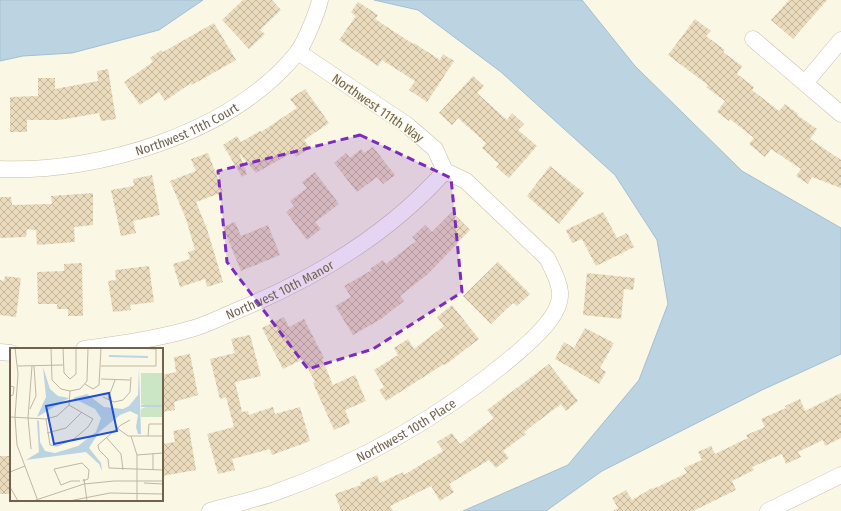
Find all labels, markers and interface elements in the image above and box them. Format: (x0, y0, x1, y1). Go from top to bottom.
street label: Northwest 111th Way (329, 71, 427, 145)
street label: Northwest 11th Court (133, 99, 241, 158)
street label: Northwest 10th Manor (223, 256, 337, 322)
inset map (10, 348, 163, 501)
street label: Northwest 10th Place (354, 395, 458, 465)

